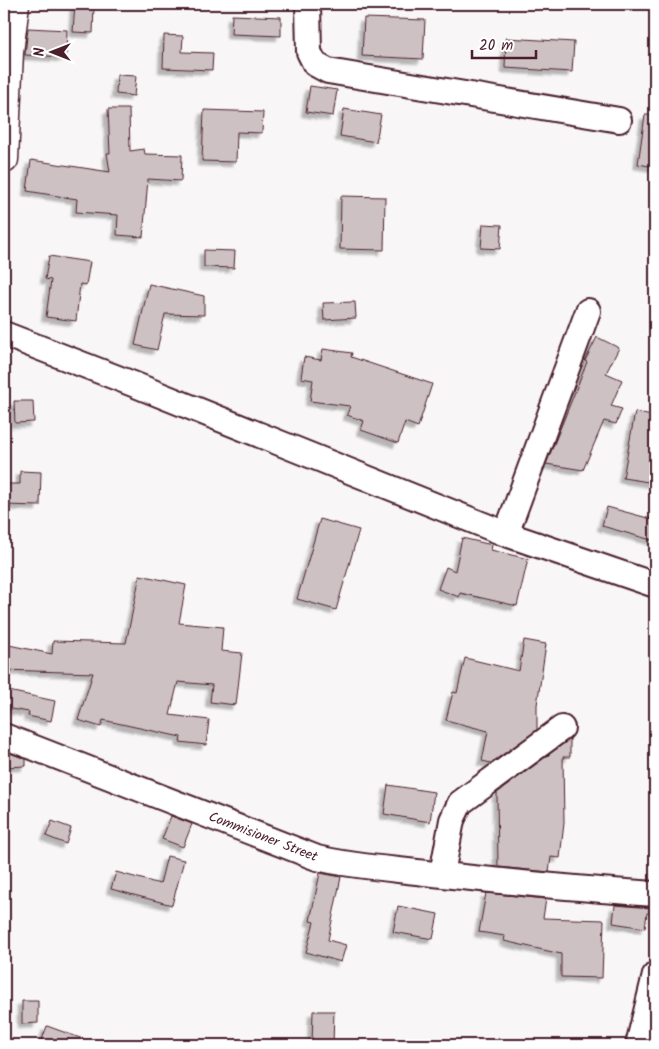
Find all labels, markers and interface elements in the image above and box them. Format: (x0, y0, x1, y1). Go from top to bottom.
north arrow (28, 28, 78, 78)
scale bar (472, 28, 535, 60)
text: 20 m (479, 34, 513, 58)
text: N (29, 47, 51, 56)
street label: Commisioner Street (205, 806, 321, 868)

